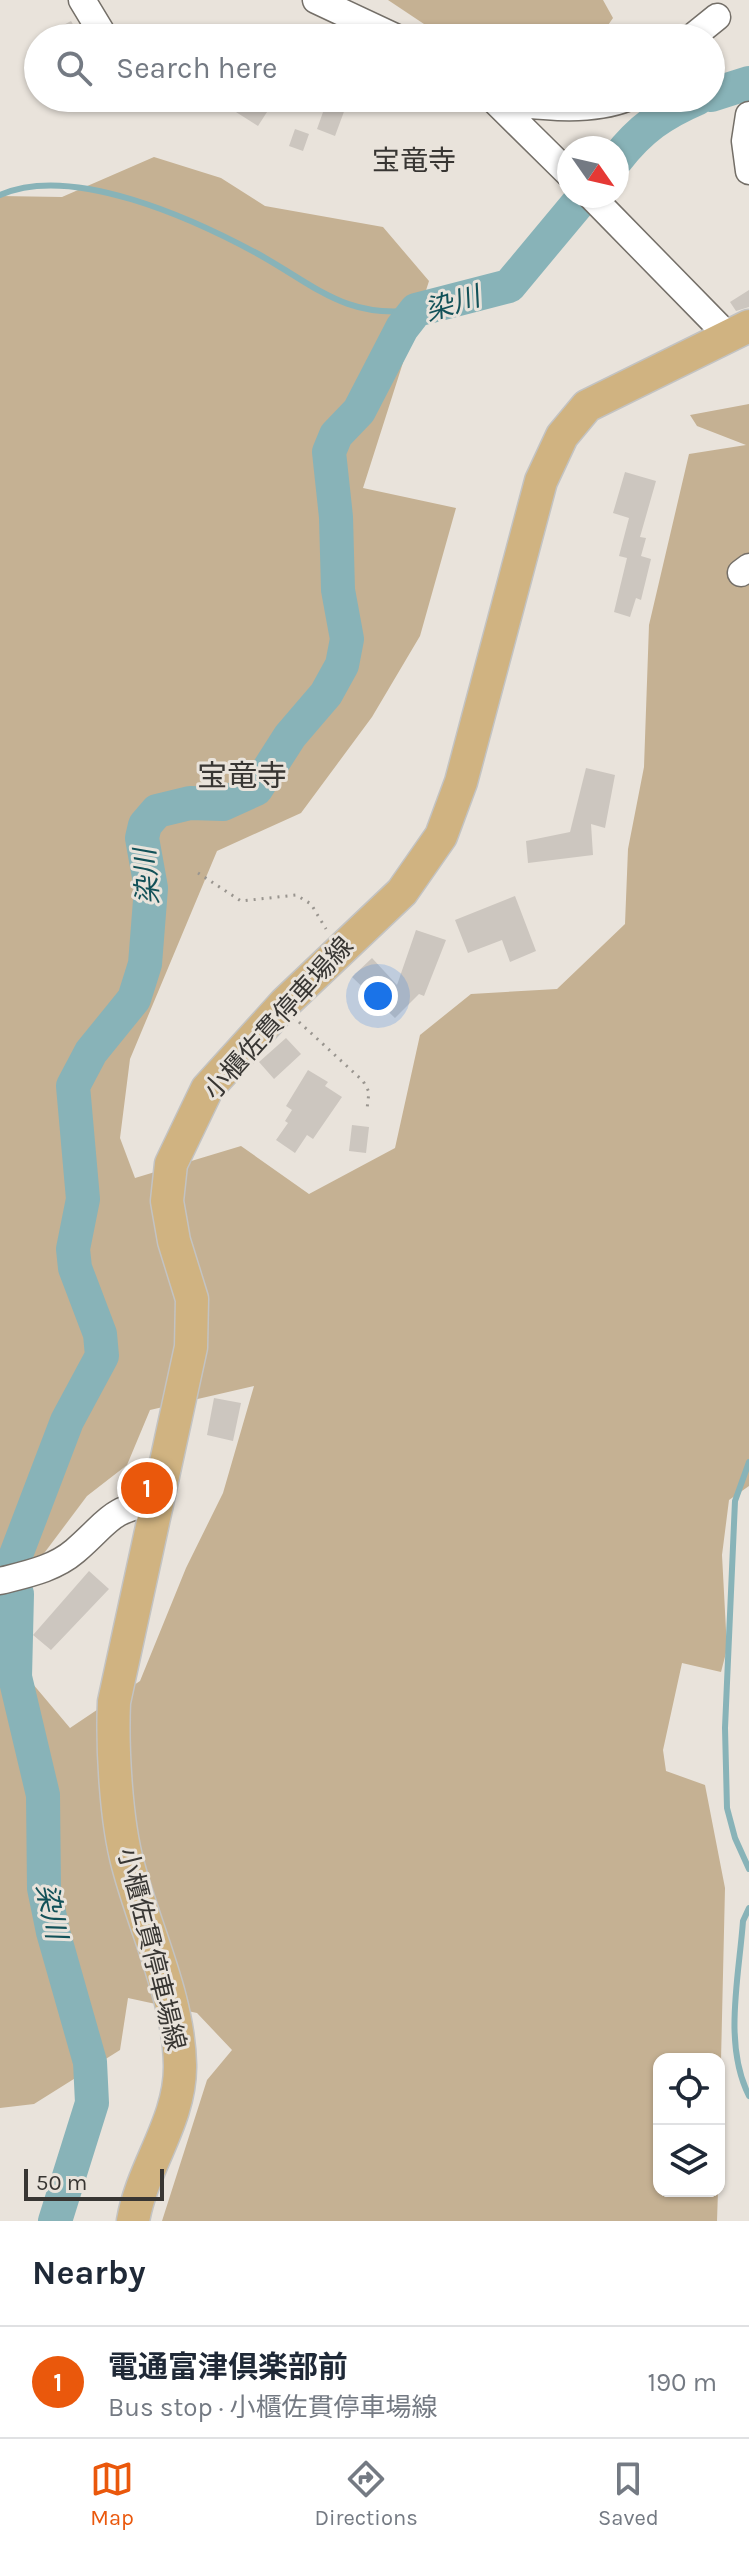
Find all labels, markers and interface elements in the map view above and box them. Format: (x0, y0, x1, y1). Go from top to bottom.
search box (24, 24, 725, 112)
icon: search (52, 46, 96, 90)
text: Search here (116, 50, 277, 86)
north arrow (557, 136, 629, 208)
district label: 宝竜寺 (372, 144, 456, 177)
water label: 染川 (421, 279, 487, 327)
district label: 宝竜寺 (197, 758, 287, 794)
water label: 染川 (128, 845, 165, 906)
street label: 小櫃佐貫停車場線 (197, 931, 359, 1106)
your location (358, 976, 398, 1016)
pin: 1 (121, 1458, 173, 1518)
street label: 小櫃佐貫停車場線 (111, 1844, 192, 2054)
water label: 染川 (30, 1880, 74, 1945)
map controls (653, 2053, 725, 2197)
button: locate (653, 2053, 725, 2125)
button: layers (653, 2125, 725, 2197)
scale bar (24, 2165, 164, 2201)
text: 50 m (36, 2170, 87, 2196)
text: Nearby (32, 2253, 146, 2293)
text: 電通富津倶楽部前 (108, 2349, 348, 2385)
text: 1 (53, 2367, 63, 2398)
text: 190 m (647, 2367, 717, 2398)
text: Bus stop · 小櫃佐貫停車場線 (108, 2392, 438, 2423)
tab: Map (90, 2457, 134, 2531)
tab: Directions (314, 2457, 418, 2531)
tab: Saved (598, 2457, 659, 2531)

